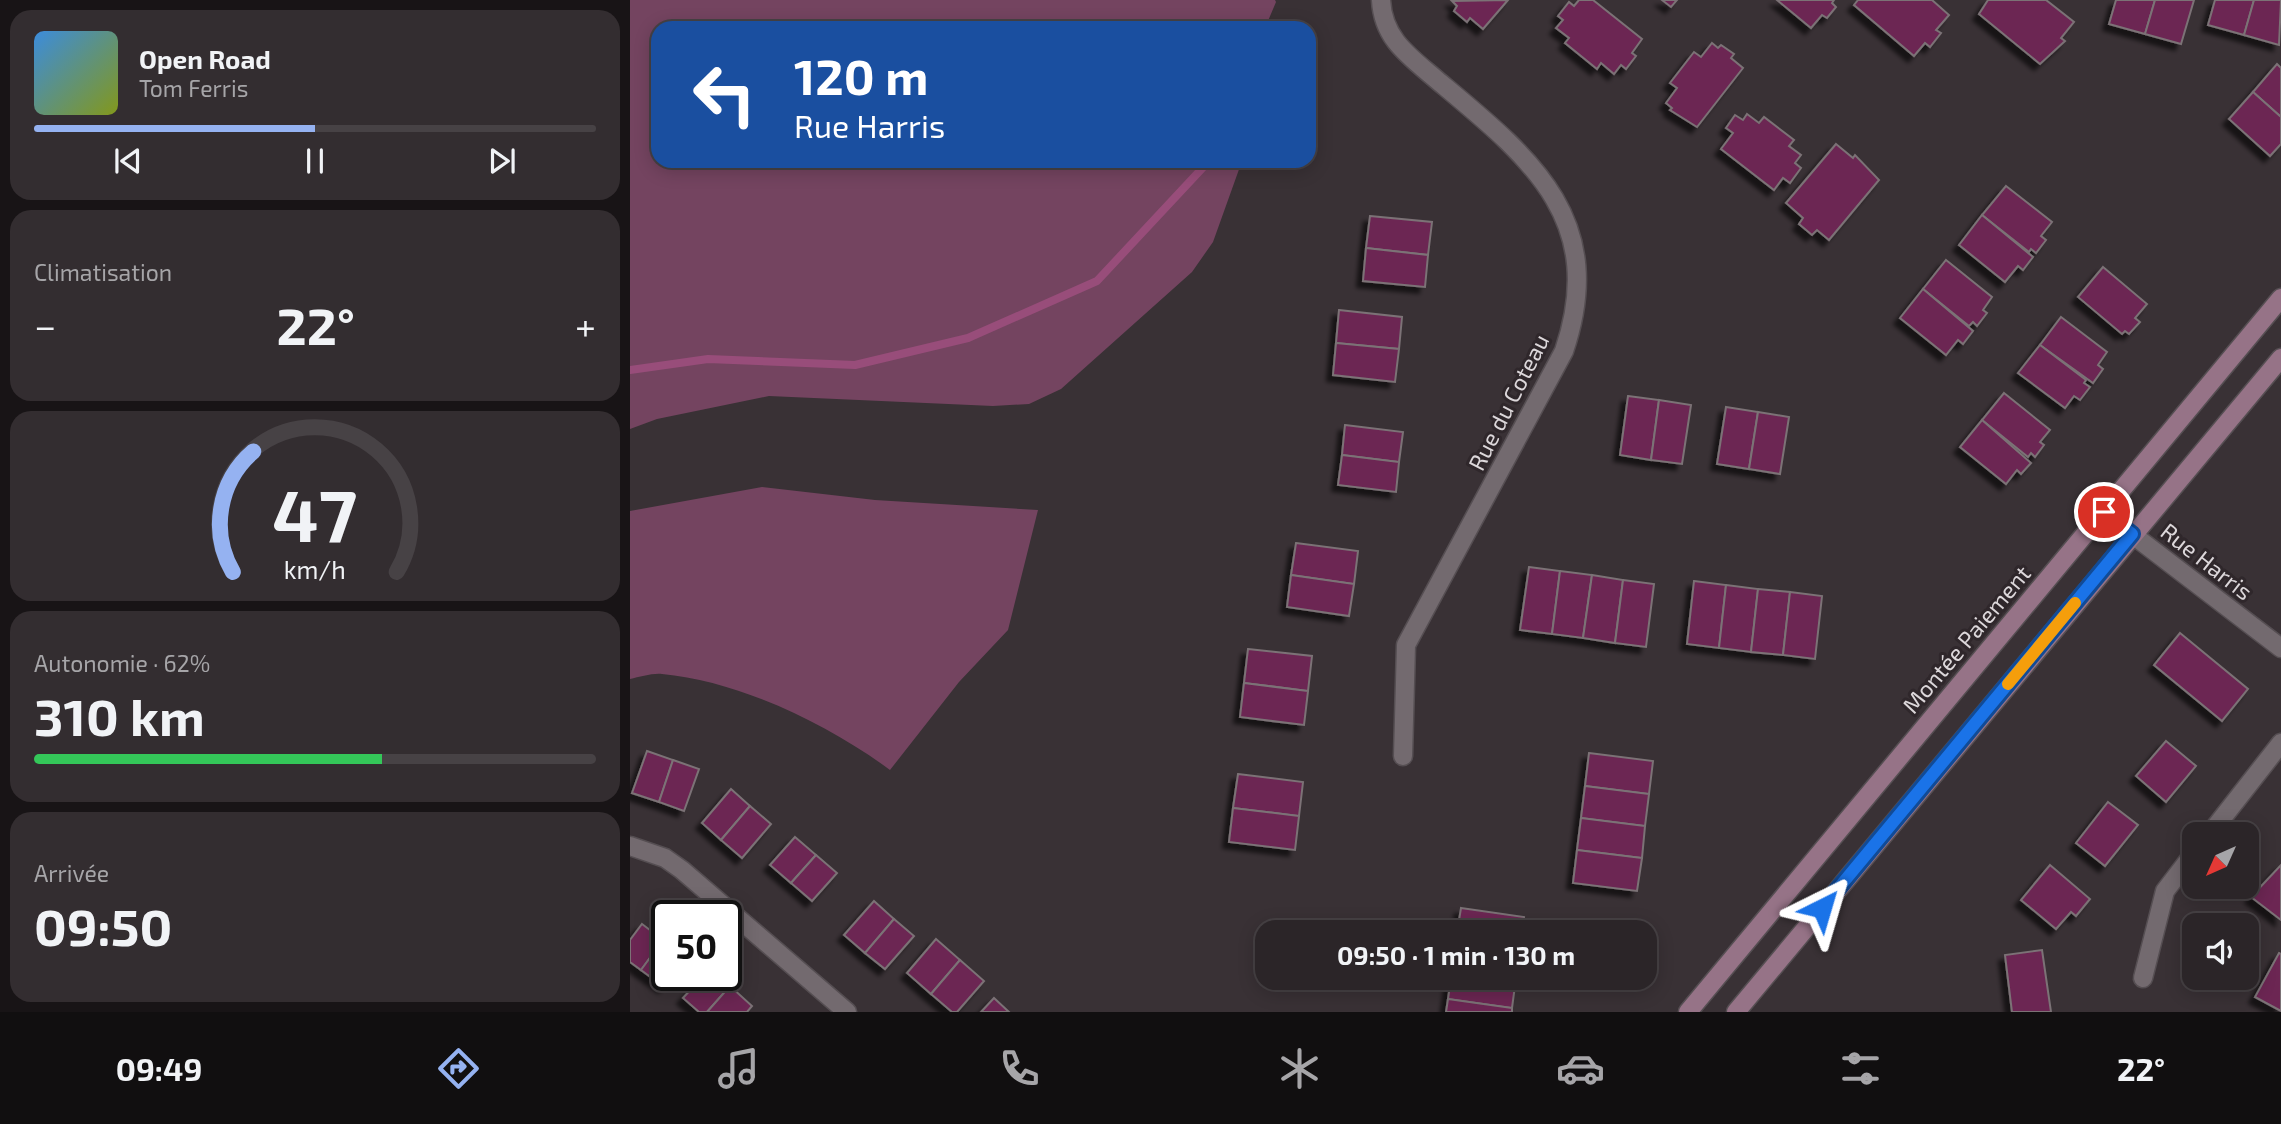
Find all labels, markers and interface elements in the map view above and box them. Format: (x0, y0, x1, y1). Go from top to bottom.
text: Open Road (139, 43, 271, 74)
text: 120 m (794, 46, 928, 105)
icon: left (679, 49, 770, 140)
text: Tom Ferris (139, 74, 248, 102)
text: Rue Harris (794, 106, 945, 144)
icon: previous (109, 142, 147, 180)
icon: pause (296, 142, 334, 180)
icon: next (483, 142, 521, 180)
text: Climatisation (34, 258, 172, 286)
text: 22° (276, 293, 355, 355)
text: − (34, 302, 56, 348)
text: + (575, 302, 596, 348)
street label: Rue du Coteau (1462, 329, 1554, 475)
text: 47 (273, 469, 357, 557)
pin (2074, 482, 2134, 542)
icon: arrive (2085, 493, 2123, 531)
street label: Rue Harris (2156, 517, 2258, 605)
text: km/h (284, 554, 346, 584)
street label: Montée Paiement (1896, 559, 2036, 718)
text: Autonomie · 62% (34, 649, 210, 677)
text: 310 km (34, 684, 205, 746)
north arrow (2182, 822, 2259, 900)
map controls (2182, 822, 2259, 990)
text: Arrivée (34, 859, 109, 887)
position arrow (1785, 871, 1859, 945)
text: 09:50 (34, 894, 172, 956)
speed limit sign: 50 (651, 900, 742, 991)
button: sound (2182, 913, 2259, 990)
text: 09:50 · 1 min · 130 m (1337, 939, 1575, 970)
icon: directions (434, 1044, 483, 1093)
icon: music (714, 1044, 763, 1093)
icon: phone (995, 1044, 1044, 1093)
icon: climate (1275, 1044, 1324, 1093)
icon: car (1556, 1044, 1605, 1093)
icon: filters (1836, 1044, 1885, 1093)
text: 09:49 (116, 1049, 202, 1087)
text: 22° (2117, 1049, 2165, 1087)

